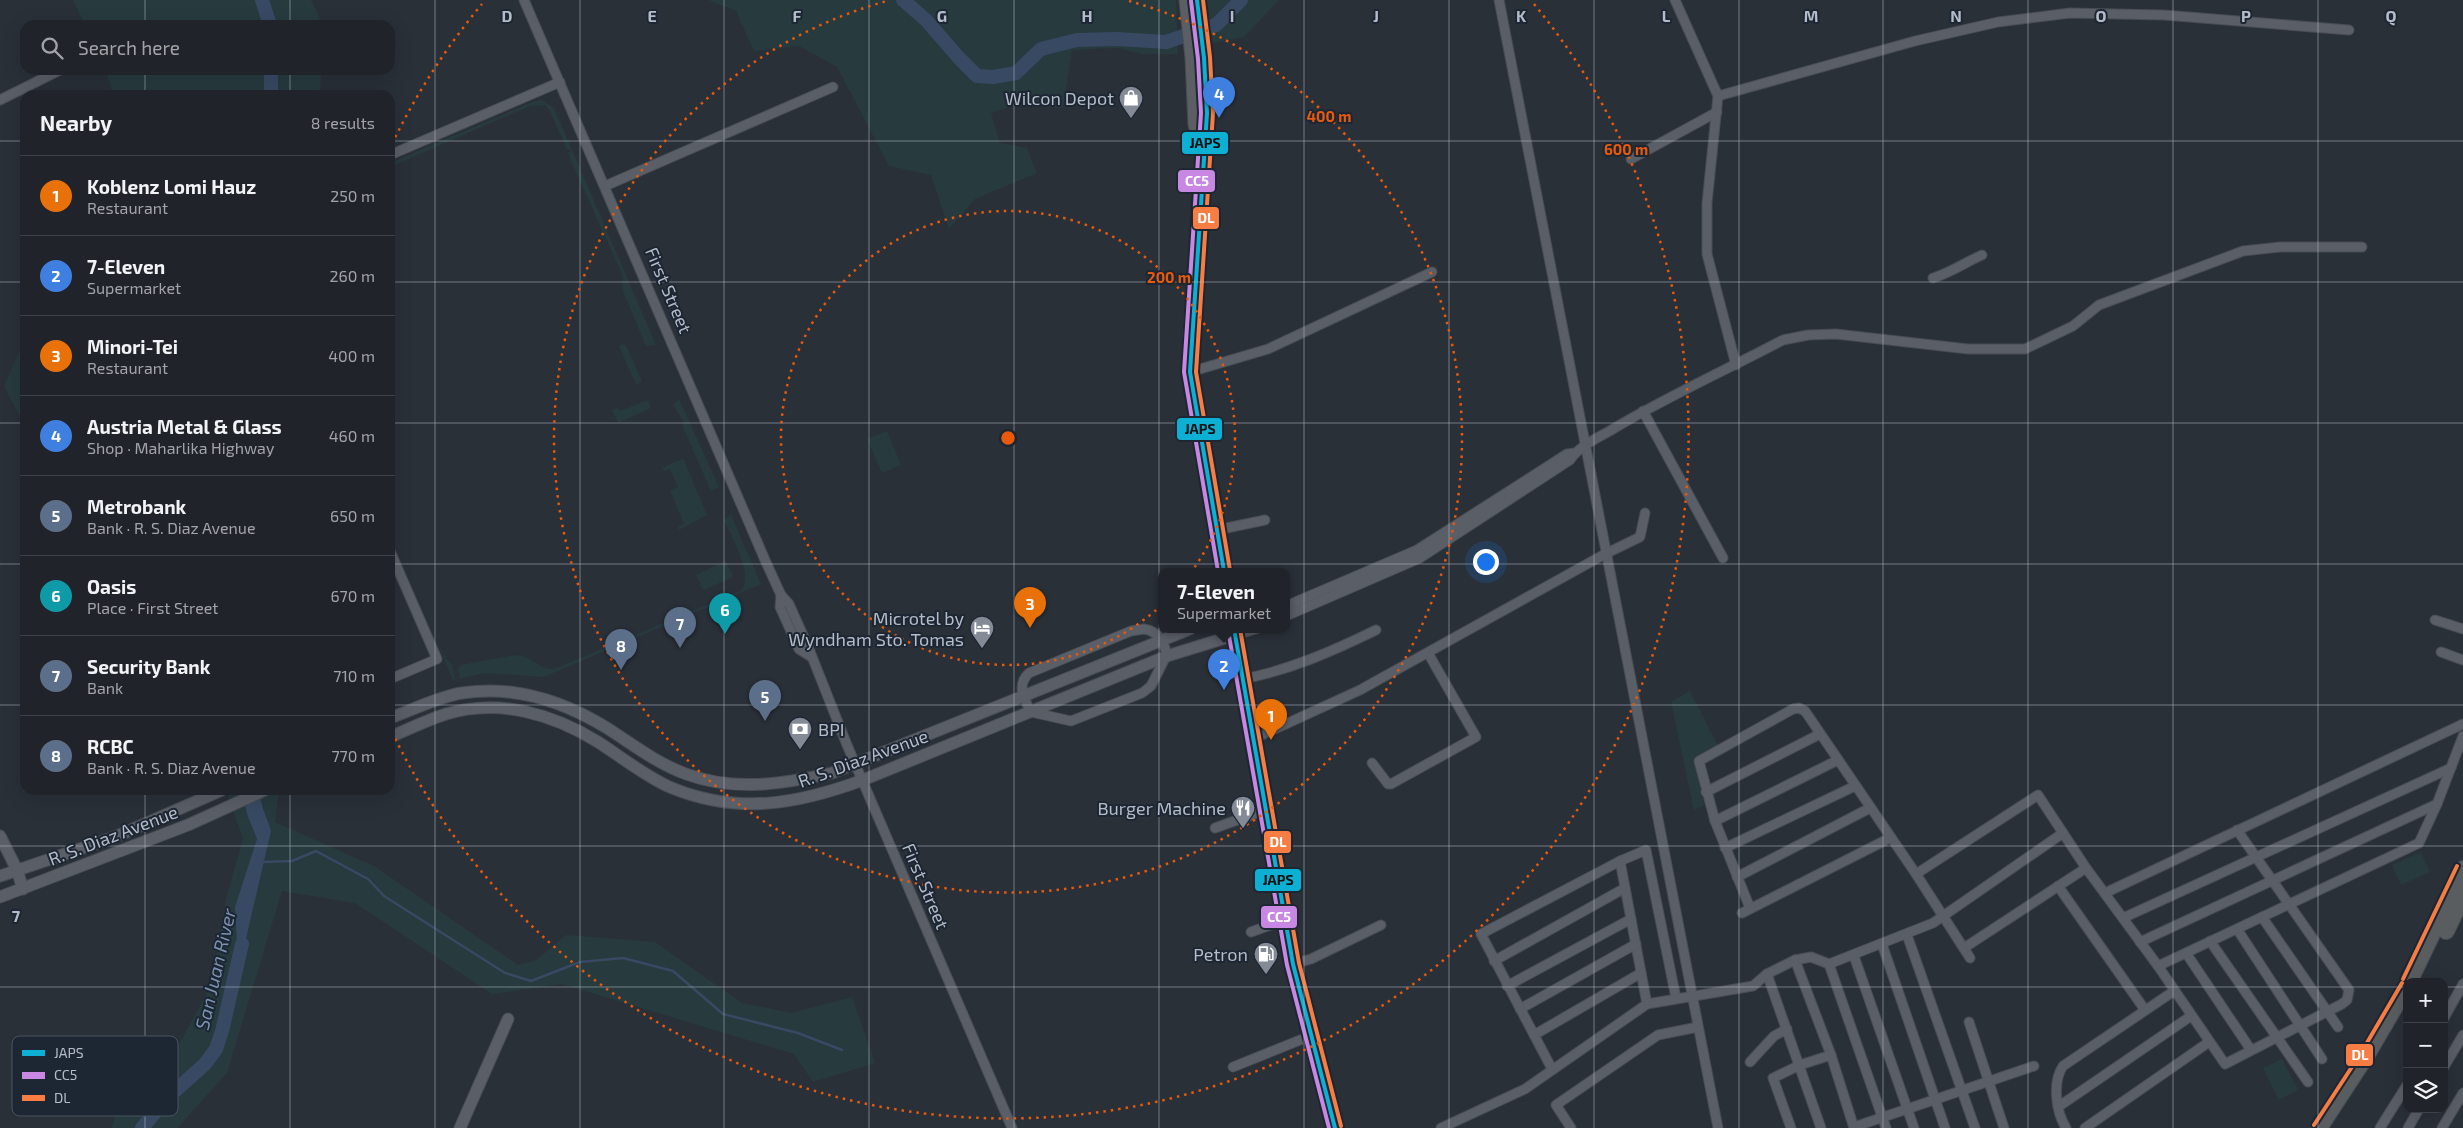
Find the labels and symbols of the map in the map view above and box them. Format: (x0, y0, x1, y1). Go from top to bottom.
text: D (502, 6, 513, 25)
text: E (647, 6, 657, 25)
text: F (793, 6, 802, 25)
text: G (937, 6, 947, 25)
text: H (1081, 6, 1093, 25)
text: I (1230, 6, 1234, 25)
text: J (1373, 6, 1379, 25)
text: K (1516, 6, 1527, 25)
text: L (1662, 6, 1671, 25)
text: M (1804, 6, 1818, 25)
text: N (1950, 6, 1962, 25)
text: O (2095, 6, 2107, 25)
text: P (2241, 6, 2251, 25)
text: Q (2385, 6, 2397, 26)
pin: 4 (1203, 77, 1235, 118)
shop icon: Wilcon Depot (1118, 85, 1144, 119)
place label: Wilcon Depot (1005, 87, 1114, 109)
text: 400 m (1307, 107, 1351, 125)
line badge: JAPS (1181, 131, 1229, 155)
text: JAPS (1189, 134, 1221, 151)
text: 600 m (1604, 140, 1648, 158)
line badge: CC5 (1177, 169, 1216, 193)
text: CC5 (1185, 172, 1209, 189)
line badge: DL (1192, 206, 1220, 230)
text: DL (1197, 209, 1215, 226)
street label: First Street (641, 244, 697, 337)
text: 200 m (1147, 268, 1191, 286)
line badge: JAPS (1176, 417, 1223, 441)
text: JAPS (1184, 420, 1216, 437)
centre of rings (999, 429, 1017, 447)
your location (1473, 549, 1499, 575)
pin: 3 (1014, 587, 1046, 628)
pin: 6 (709, 593, 741, 634)
pin: 7 (664, 607, 696, 648)
place label: Microtel by Wyndham Sto. Tomas (788, 607, 964, 650)
hotel icon: Microtel by Wyndham Sto. Tomas (969, 615, 995, 649)
pin: 8 (605, 629, 637, 670)
pin: 2 (1208, 649, 1240, 690)
pin: 5 (749, 680, 781, 721)
pin: 1 (1255, 699, 1287, 740)
bank icon: BPI (787, 716, 813, 750)
place label: BPI (818, 718, 845, 740)
street label: R. S. Diaz Avenue (795, 724, 931, 792)
restaurant icon: Burger Machine (1230, 795, 1256, 829)
place label: Burger Machine (1097, 797, 1226, 819)
street label: R. S. Diaz Avenue (45, 800, 181, 870)
line badge: DL (1263, 830, 1292, 854)
text: DL (1269, 833, 1287, 850)
street label: First Street (898, 840, 954, 933)
line badge: JAPS (1254, 868, 1302, 892)
text: JAPS (1262, 871, 1294, 888)
line badge: CC5 (1260, 905, 1298, 929)
text: 7 (12, 906, 21, 925)
water label: San Juan River (190, 906, 240, 1032)
text: CC5 (1267, 908, 1291, 925)
fuel station icon: Petron (1253, 941, 1279, 975)
place label: Petron (1193, 943, 1248, 965)
legend (12, 1036, 178, 1116)
line badge: DL (2345, 1043, 2374, 1067)
text: JAPS (54, 1044, 84, 1061)
text: DL (2351, 1046, 2369, 1063)
text: CC5 (54, 1066, 77, 1083)
text: DL (54, 1089, 71, 1106)

